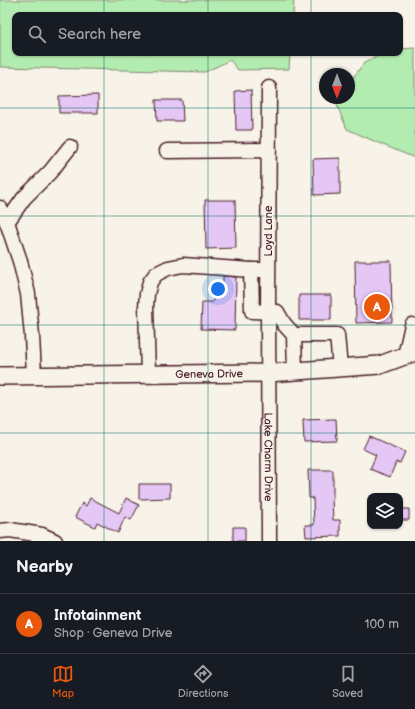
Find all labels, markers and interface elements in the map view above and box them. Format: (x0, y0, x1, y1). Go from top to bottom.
search box (12, 12, 403, 56)
icon: search (26, 23, 48, 45)
text: Search here (58, 25, 141, 44)
north arrow (319, 68, 355, 104)
street label: Loyd Lane (262, 205, 275, 257)
your location (208, 279, 228, 299)
pin: A (364, 292, 390, 322)
street label: Geneva Drive (175, 367, 243, 381)
street label: Lake Charm Drive (261, 412, 275, 502)
map controls (367, 493, 403, 529)
button: layers (367, 493, 403, 529)
text: Nearby (16, 557, 73, 577)
text: Infotainment (54, 606, 141, 625)
text: A (25, 616, 33, 632)
text: 100 m (364, 616, 399, 632)
text: Shop · Geneva Drive (54, 625, 172, 641)
tab: Map (52, 663, 74, 700)
tab: Directions (178, 663, 228, 700)
tab: Saved (332, 663, 363, 700)

